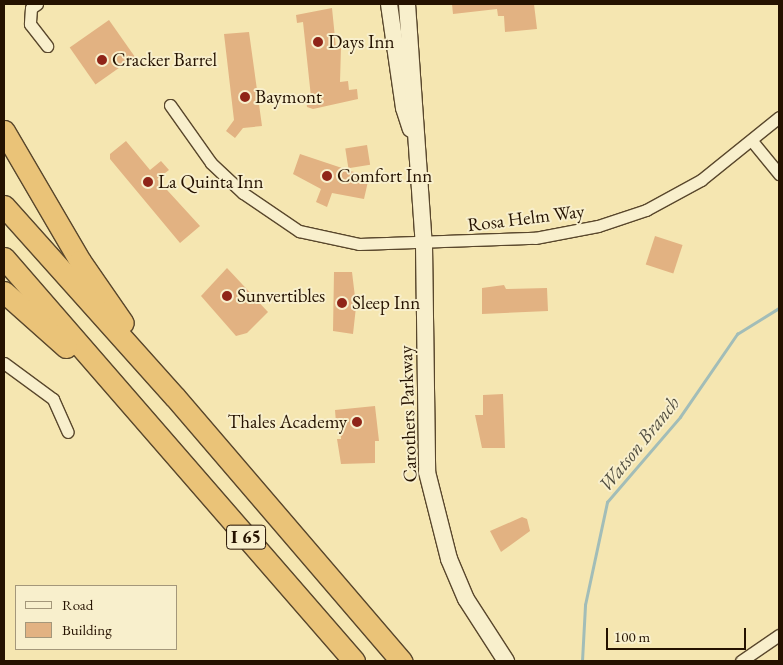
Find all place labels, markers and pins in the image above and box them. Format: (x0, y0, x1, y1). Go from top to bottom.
place label: Days Inn (328, 31, 394, 53)
marker: Days Inn (312, 36, 324, 48)
place label: Cracker Barrel (112, 49, 217, 71)
marker: Cracker Barrel (96, 54, 108, 66)
place label: Baymont (255, 86, 322, 108)
marker: Baymont (239, 91, 251, 103)
place label: Comfort Inn (337, 165, 432, 187)
marker: Comfort Inn (321, 170, 333, 182)
place label: La Quinta Inn (158, 171, 264, 193)
marker: La Quinta Inn (142, 176, 154, 188)
place label: Sunvertibles (237, 285, 325, 307)
marker: Sunvertibles (221, 290, 233, 302)
place label: Sleep Inn (352, 292, 420, 314)
marker: Sleep Inn (336, 297, 348, 309)
place label: Thales Academy (227, 411, 347, 433)
marker: Thales Academy (351, 416, 363, 428)

